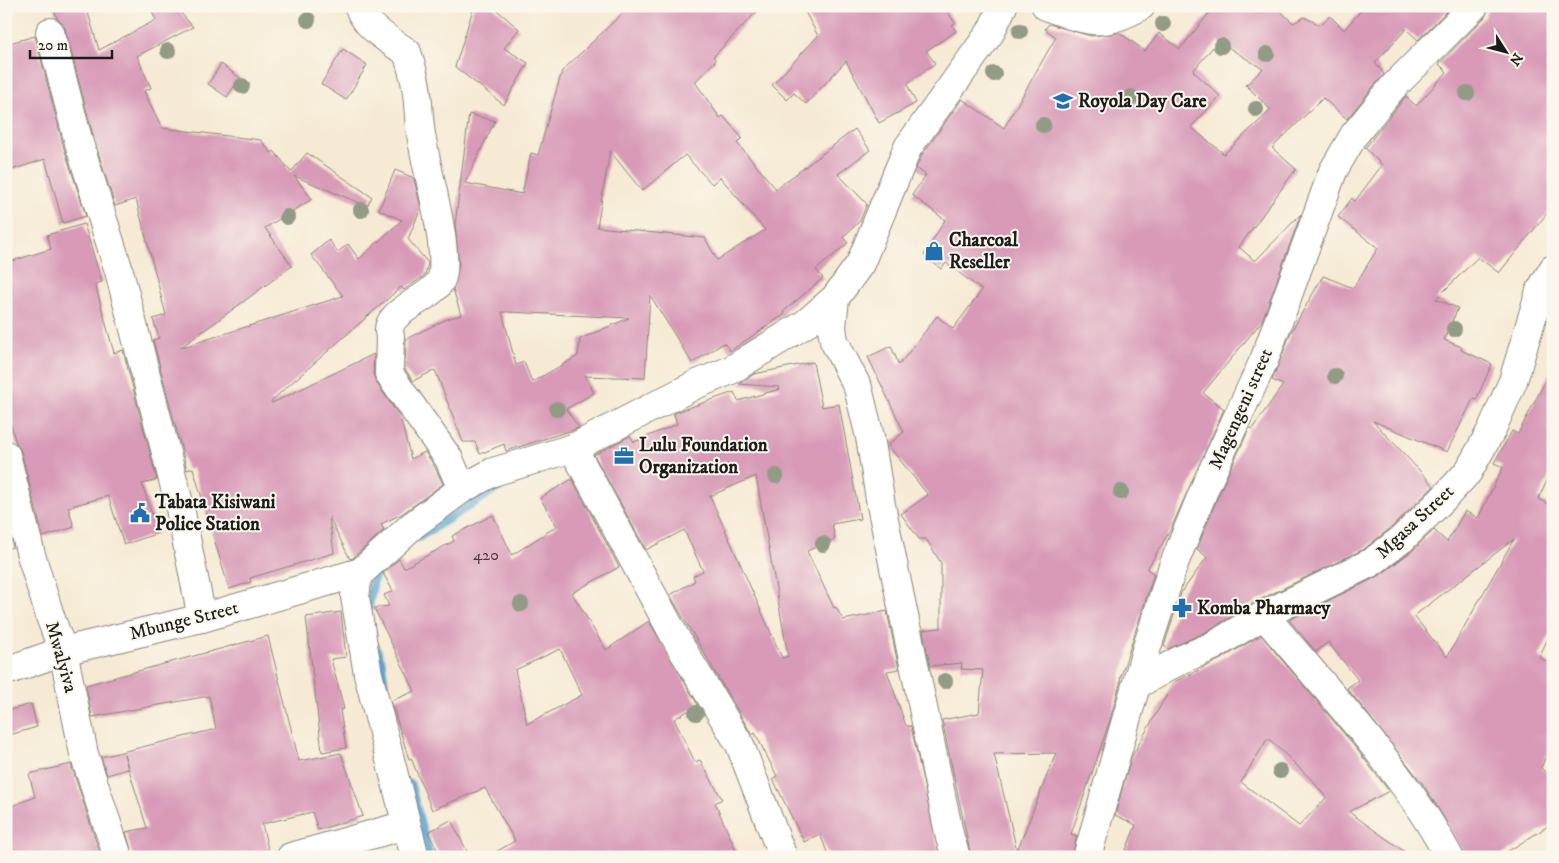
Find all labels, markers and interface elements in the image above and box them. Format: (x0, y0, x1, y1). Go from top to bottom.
scale bar (30, 28, 112, 60)
north arrow (1482, 28, 1532, 78)
text: 20 m (38, 36, 68, 55)
text: N (1505, 49, 1526, 69)
school or university icon: Royola Day Care (1052, 90, 1074, 112)
place label: Royola Day Care (1078, 90, 1207, 113)
place label: Charcoal Reseller (949, 229, 1018, 274)
shop icon: Charcoal Reseller (923, 240, 945, 262)
street label: Magengeni street (1204, 345, 1278, 473)
place label: Lulu Foundation Organization (639, 434, 769, 479)
office icon: Lulu Foundation Organization (613, 445, 635, 467)
street label: Mgasa Street (1371, 480, 1459, 564)
place label: Tabata Kisiwani Police Station (154, 491, 276, 536)
public building icon: Tabata Kisiwani Police Station (129, 502, 151, 524)
house number: 420 (473, 545, 499, 565)
street label: Mbunge Street (127, 596, 241, 646)
pharmacy icon: Komba Pharmacy (1171, 597, 1193, 619)
place label: Komba Pharmacy (1197, 597, 1331, 620)
street label: Mwalyiva (40, 619, 82, 695)

